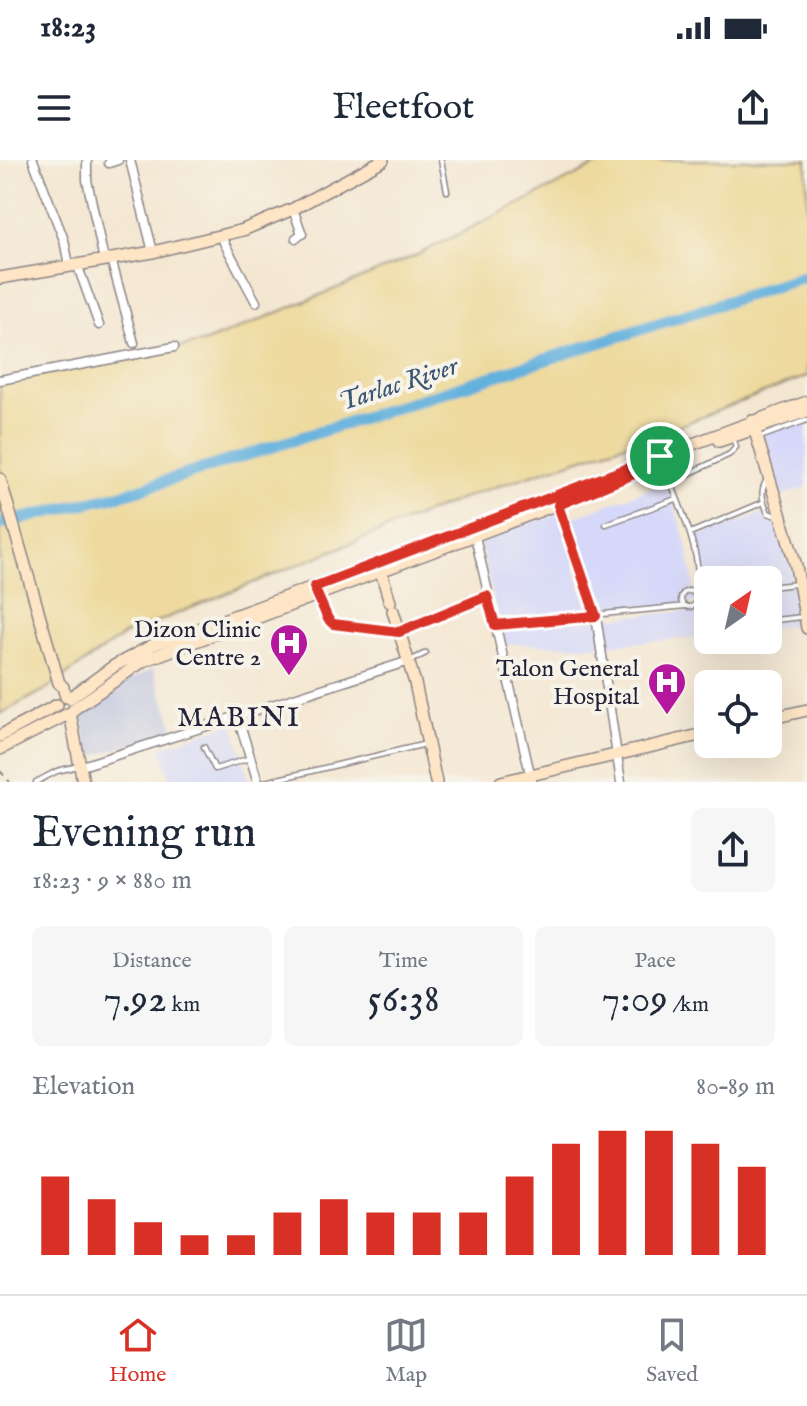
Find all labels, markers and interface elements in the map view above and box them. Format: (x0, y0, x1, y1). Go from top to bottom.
text: 18:23 (40, 9, 96, 47)
text: Fleetfoot (333, 85, 474, 131)
icon: menu (32, 86, 76, 130)
icon: share (731, 86, 775, 130)
water label: Tarlac River (335, 349, 463, 419)
pin (626, 422, 694, 490)
icon: arrive (638, 434, 682, 478)
north arrow (694, 566, 782, 654)
map controls (694, 566, 782, 758)
place label: Dizon Clinic Centre 2 (134, 615, 261, 674)
hospital icon: Dizon Clinic Centre 2 (268, 622, 310, 677)
place label: Talon General Hospital (496, 654, 639, 713)
hospital icon: Talon General Hospital (646, 661, 688, 716)
button: locate (694, 670, 782, 758)
district label: MABINI (177, 701, 301, 736)
text: Evening run (32, 806, 256, 862)
button: share (691, 808, 775, 892)
text: 18:23 · 9 × 880 m (32, 864, 192, 897)
text: Distance (112, 947, 192, 975)
text: Time (379, 947, 428, 975)
text: Pace (634, 947, 676, 975)
text: 7.92 (103, 975, 167, 1026)
text: 56:38 (367, 975, 440, 1026)
text: 7:09 (601, 975, 668, 1026)
text: km (167, 991, 200, 1019)
text: /km (668, 991, 709, 1019)
text: Elevation (32, 1070, 135, 1103)
text: 80–89 m (696, 1070, 775, 1103)
tab: Home (109, 1313, 166, 1389)
tab: Map (384, 1313, 428, 1389)
tab: Saved (646, 1313, 698, 1389)

